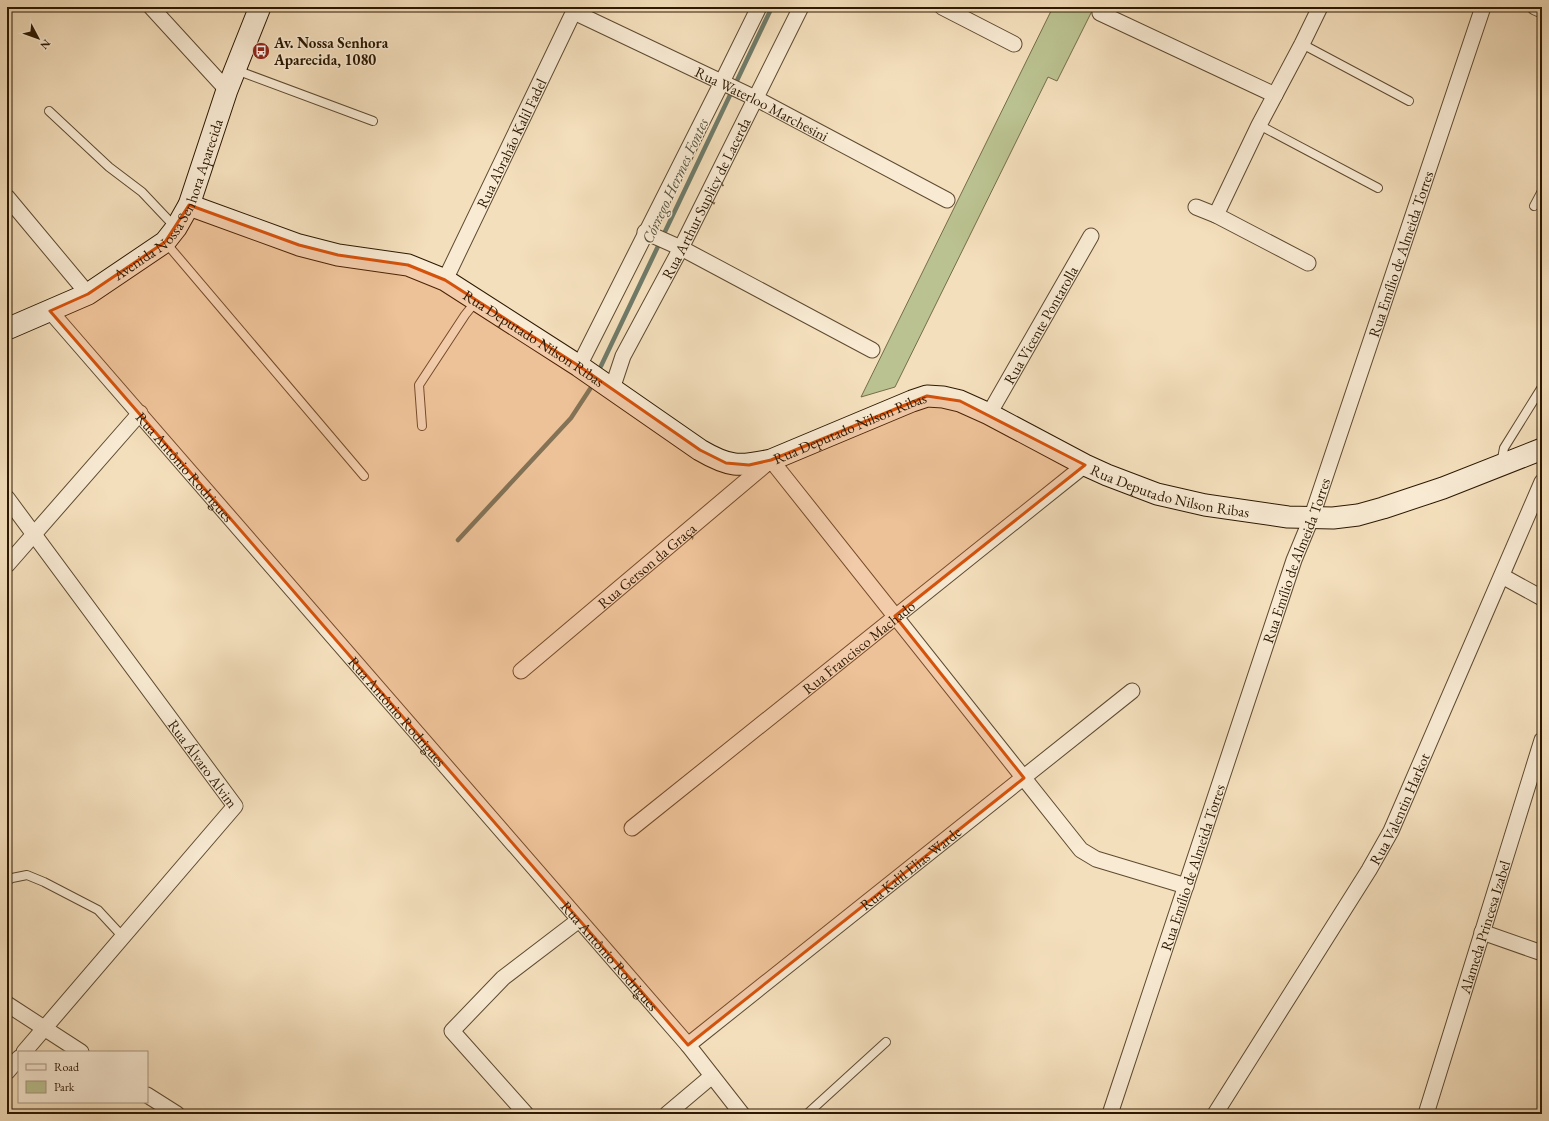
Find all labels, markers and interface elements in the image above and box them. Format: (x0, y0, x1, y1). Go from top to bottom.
north arrow (18, 18, 58, 58)
place label: Av. Nossa Senhora Aparecida, 1080 (273, 33, 389, 69)
text: N (37, 37, 54, 53)
bus stop icon: Av. Nossa Senhora Aparecida, 1080 (251, 41, 271, 61)
street label: Rua Waterloo Marchesini (692, 62, 832, 145)
street label: Rua Abrahão Kalil Fadel (472, 75, 550, 211)
water label: Córrego Hermes Fontes (637, 114, 714, 247)
street label: Rua Arthur Suplicy de Lacerda (657, 114, 754, 282)
street label: Avenida Nossa Senhora Aparecida (108, 116, 226, 285)
street label: Rua Emílio de Almeida Torres (1363, 168, 1437, 339)
street label: Rua Vicente Pontarolla (999, 262, 1082, 387)
street label: Rua Deputado Nilson Ribas (460, 285, 608, 390)
street label: Rua Deputado Nilson Ribas (770, 387, 929, 468)
street label: Rua Antônio Rodrigues (132, 408, 238, 526)
street label: Rua Deputado Nilson Ribas (1088, 459, 1251, 521)
street label: Rua Emílio de Almeida Torres (1258, 475, 1334, 645)
street label: Rua Gerson da Graça (593, 518, 700, 612)
street label: Rua Francisco Machado (798, 596, 919, 698)
street label: Rua Antônio Rodrigues (345, 652, 451, 770)
street label: Rua Álvaro Alvim (164, 715, 243, 812)
street label: Rua Valentin Harkot (1365, 750, 1433, 868)
street label: Rua Emílio de Almeida Torres (1155, 781, 1228, 953)
street label: Rua Kalil Elias Warde (856, 822, 965, 914)
street label: Alameda Princesa Izabel (1454, 858, 1514, 997)
street label: Rua Antônio Rodrigues (557, 897, 663, 1015)
legend (18, 1051, 148, 1103)
text: Road (54, 1059, 80, 1075)
text: Park (54, 1079, 75, 1095)

